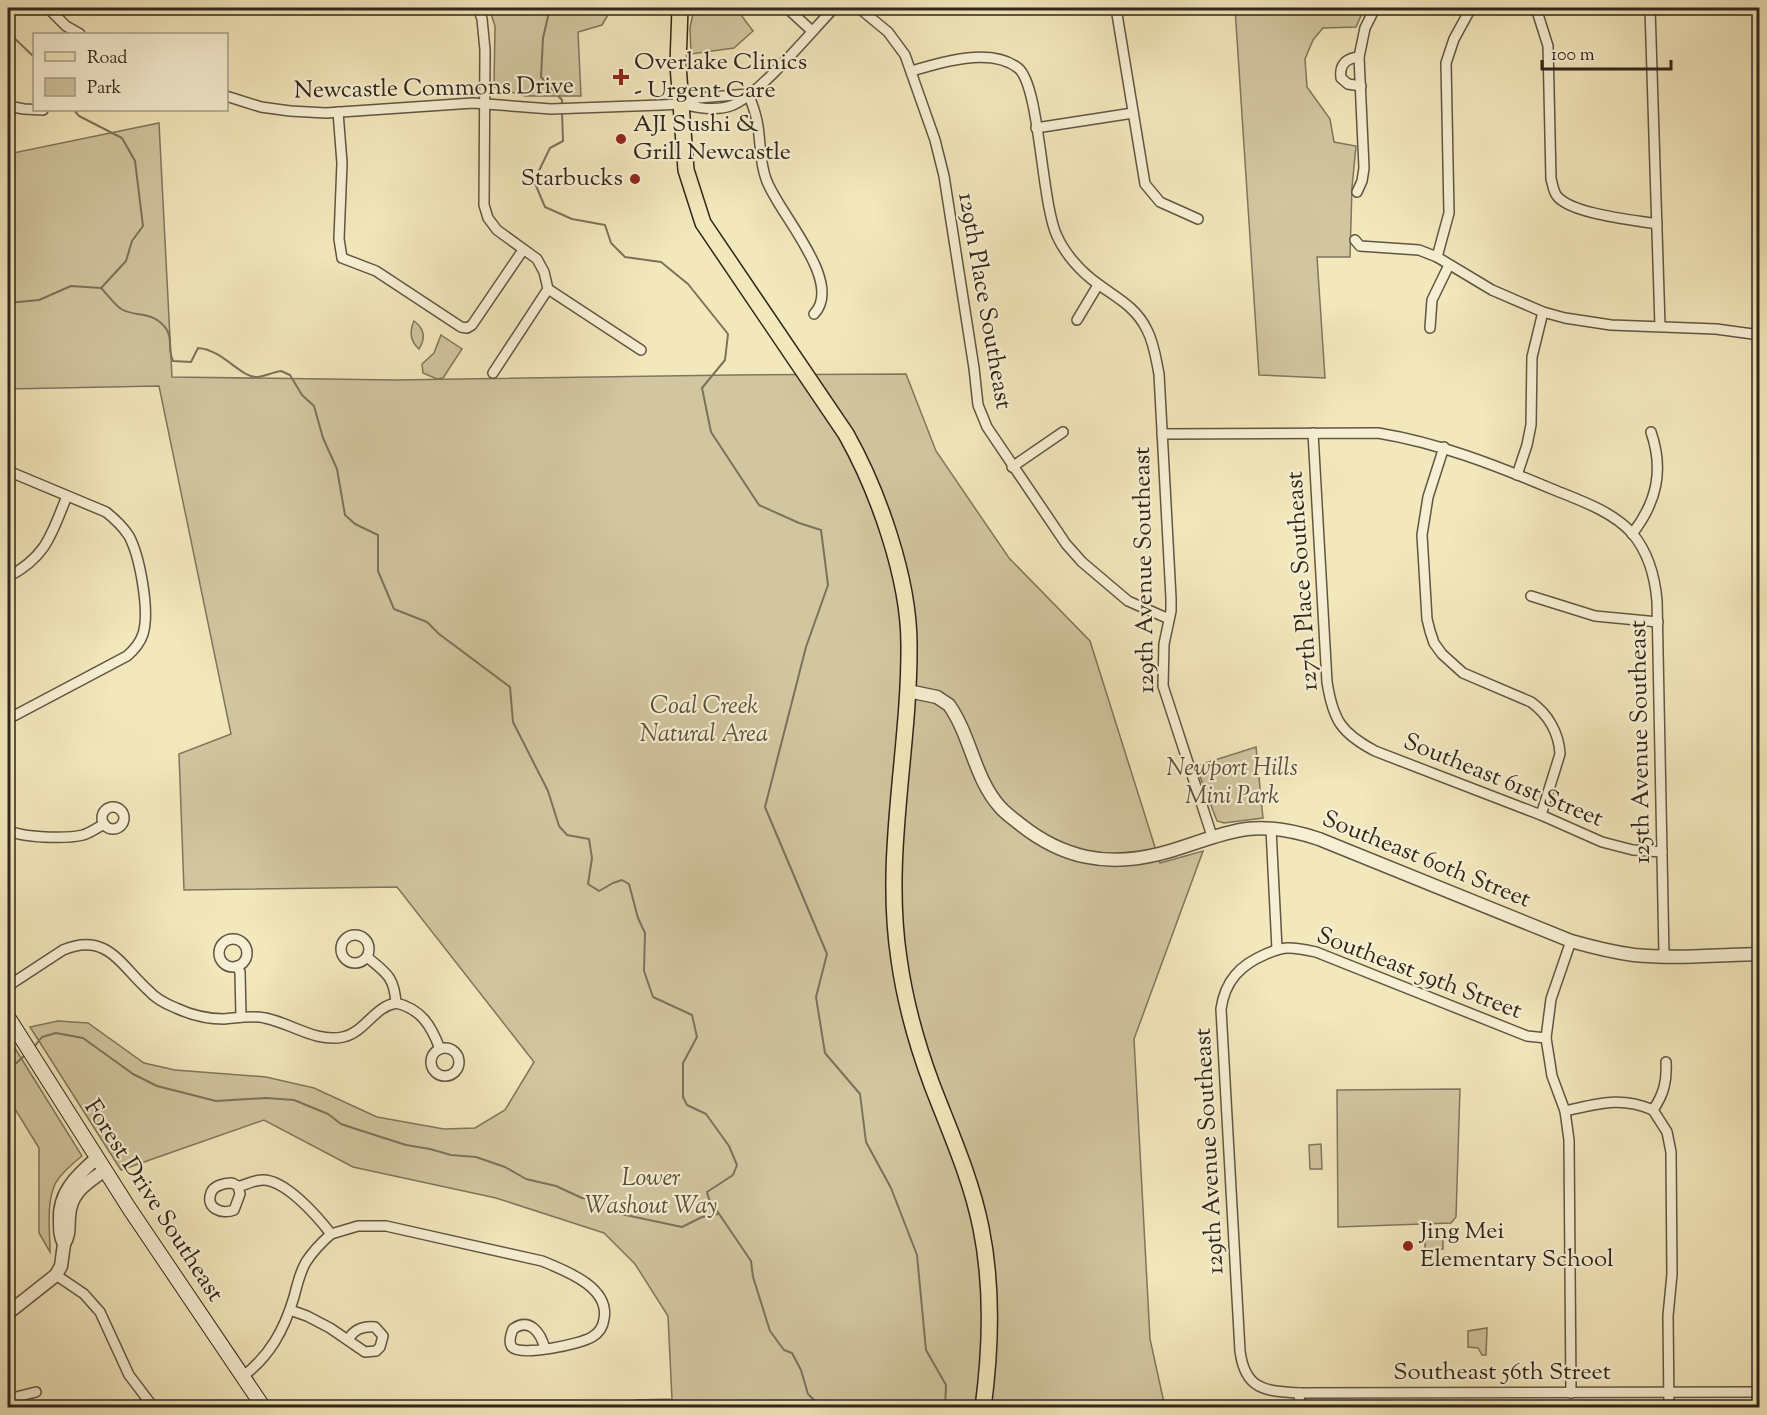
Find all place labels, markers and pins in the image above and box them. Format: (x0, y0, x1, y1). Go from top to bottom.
place label: Overlake Clinics - Urgent Care (634, 46, 807, 108)
marker: Overlake Clinics - Urgent Care (612, 68, 630, 86)
place label: AJI Sushi & Grill Newcastle (633, 108, 791, 170)
marker: AJI Sushi & Grill Newcastle (614, 132, 628, 146)
place label: Starbucks (521, 162, 623, 196)
marker: Starbucks (628, 172, 642, 186)
place label: Jing Mei Elementary School (1418, 1215, 1614, 1277)
marker: Jing Mei Elementary School (1401, 1239, 1415, 1253)

